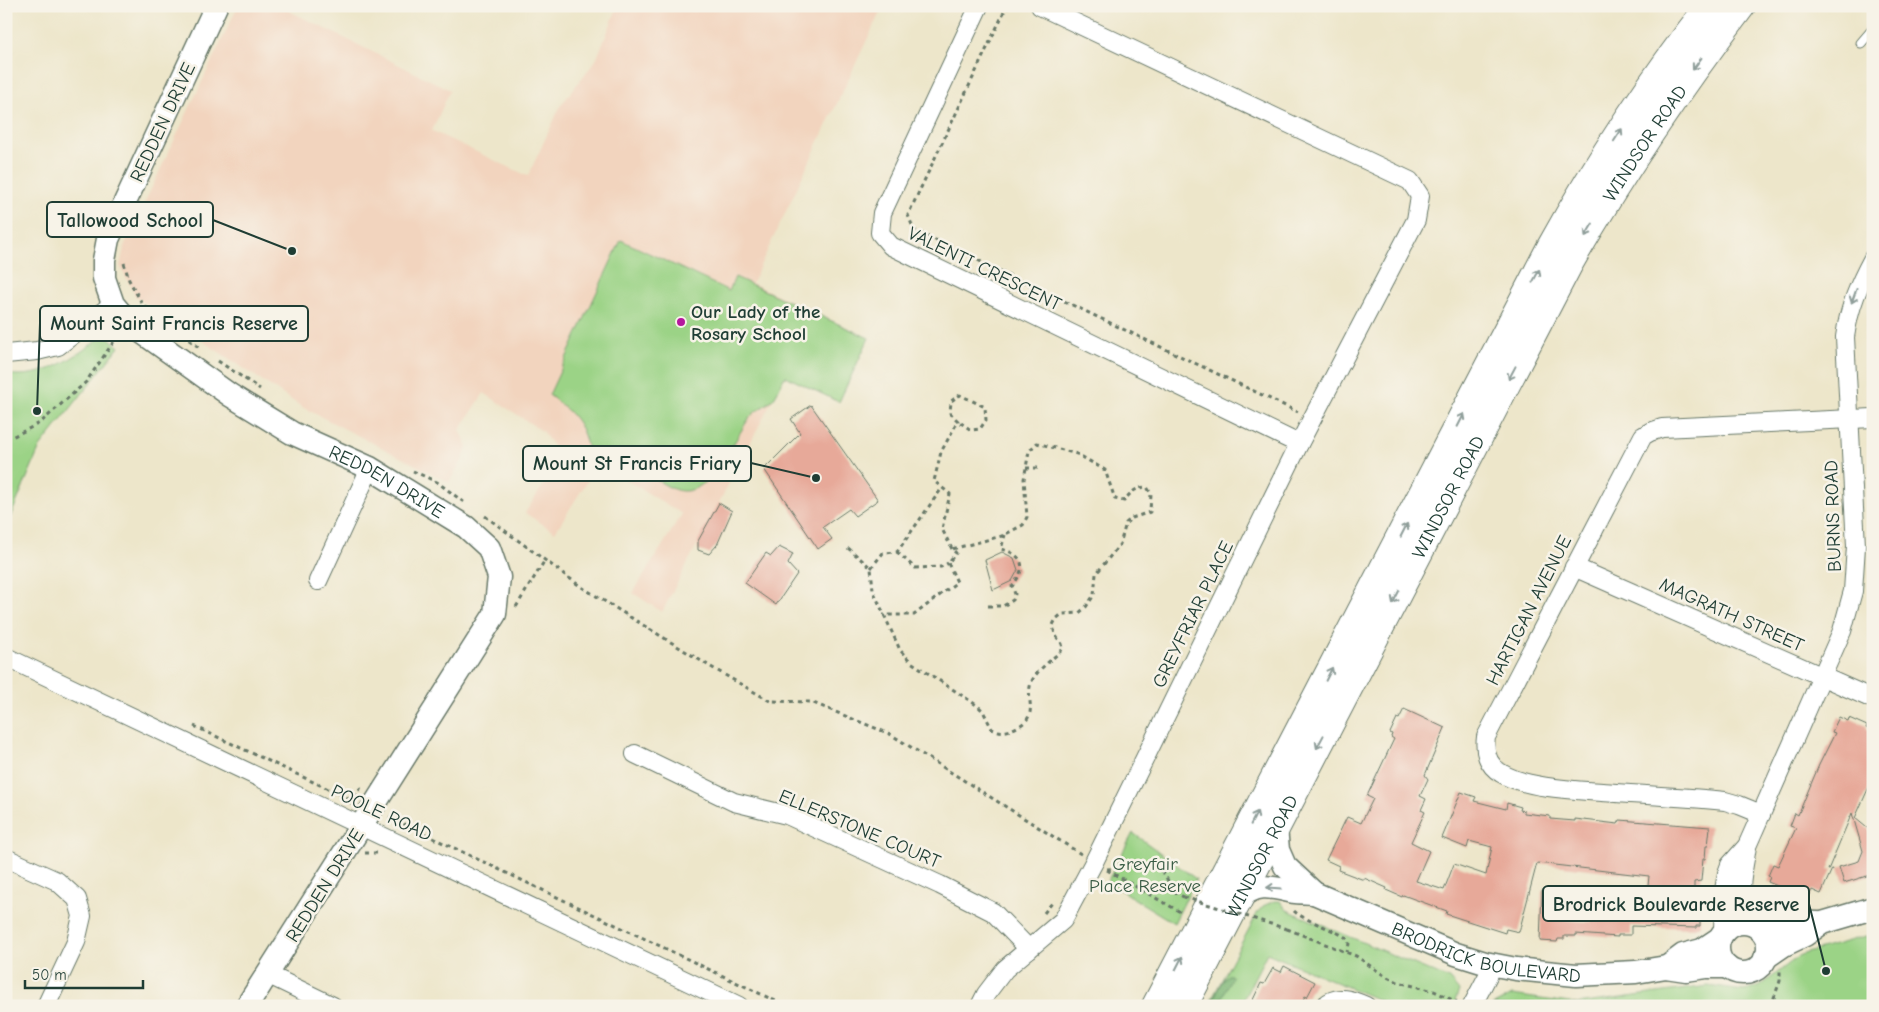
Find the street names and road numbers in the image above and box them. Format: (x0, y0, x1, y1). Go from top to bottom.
street label: REDDEN DRIVE (126, 59, 200, 186)
street label: WINDSOR ROAD (1599, 81, 1692, 206)
street label: VALENTI CRESCENT (904, 222, 1065, 316)
street label: WINDSOR ROAD (1408, 432, 1490, 562)
street label: REDDEN DRIVE (325, 441, 448, 523)
street label: BURNS ROAD (1820, 460, 1846, 572)
street label: HARTIGAN AVENUE (1482, 532, 1576, 689)
street label: GREYFRIAR PLACE (1148, 538, 1238, 691)
street label: MAGRATH STREET (1656, 573, 1807, 657)
street label: POOLE ROAD (328, 780, 436, 846)
street label: ELLERSTONE COURT (776, 785, 944, 873)
street label: WINDSOR ROAD (1221, 791, 1303, 922)
street label: REDDEN DRIVE (281, 825, 368, 946)
street label: BRODRICK BOULEVARD (1388, 918, 1582, 987)

